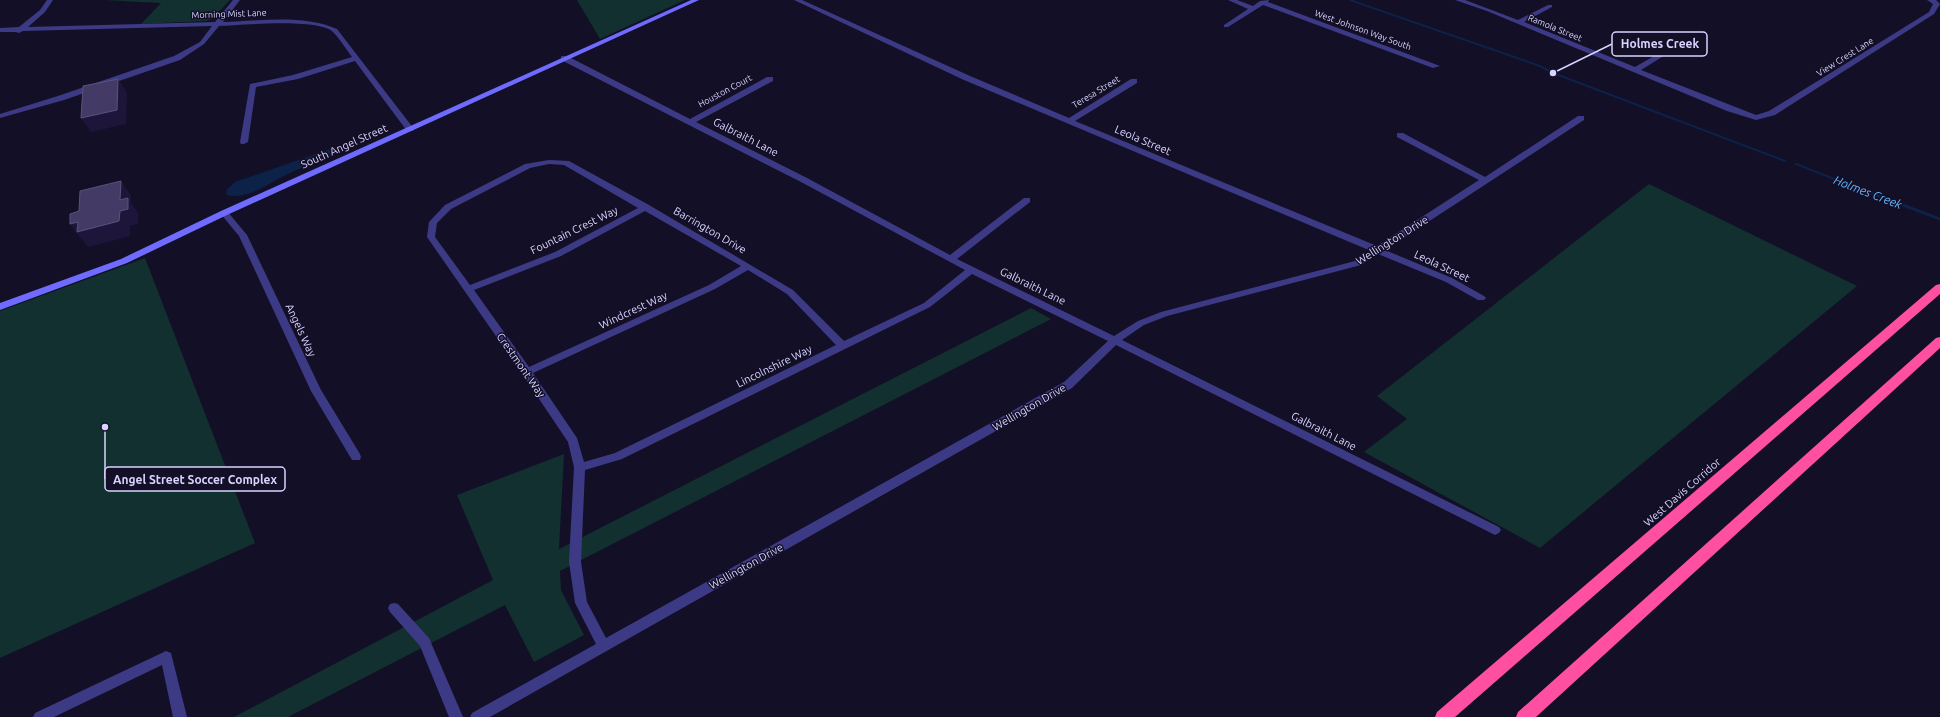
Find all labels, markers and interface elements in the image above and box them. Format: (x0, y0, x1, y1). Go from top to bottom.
street label: Morning Mist Lane (191, 8, 267, 20)
street label: West Johnson Way South (1313, 8, 1413, 52)
street label: Ramola Street (1526, 13, 1584, 44)
callout: Holmes Creek (1612, 32, 1707, 56)
street label: View Crest Lane (1815, 36, 1875, 78)
text: Holmes Creek (1621, 37, 1699, 50)
street label: Houston Court (696, 72, 754, 109)
street label: Teresa Street (1070, 74, 1122, 110)
street label: Galbraith Lane (711, 115, 781, 159)
street label: South Angel Street (299, 121, 390, 171)
street label: Leola Street (1113, 123, 1174, 157)
water label: Holmes Creek (1832, 173, 1905, 211)
street label: Fountain Crest Way (528, 203, 620, 256)
street label: Barrington Drive (672, 204, 748, 256)
street label: Wellington Drive (1354, 213, 1430, 267)
street label: Leola Street (1412, 248, 1472, 284)
street label: Galbraith Lane (998, 265, 1068, 307)
street label: Windcrest Way (597, 289, 670, 331)
street label: Angels Way (284, 302, 319, 359)
street label: Crestmont Way (494, 330, 548, 400)
street label: Lincolnshire Way (734, 342, 814, 390)
street label: Wellington Drive (990, 381, 1068, 433)
street label: Galbraith Lane (1289, 409, 1359, 453)
street label: West Davis Corridor (1641, 455, 1723, 529)
callout: Angel Street Soccer Complex (105, 467, 285, 491)
text: Angel Street Soccer Complex (113, 473, 277, 486)
street label: Wellington Drive (707, 541, 785, 591)

